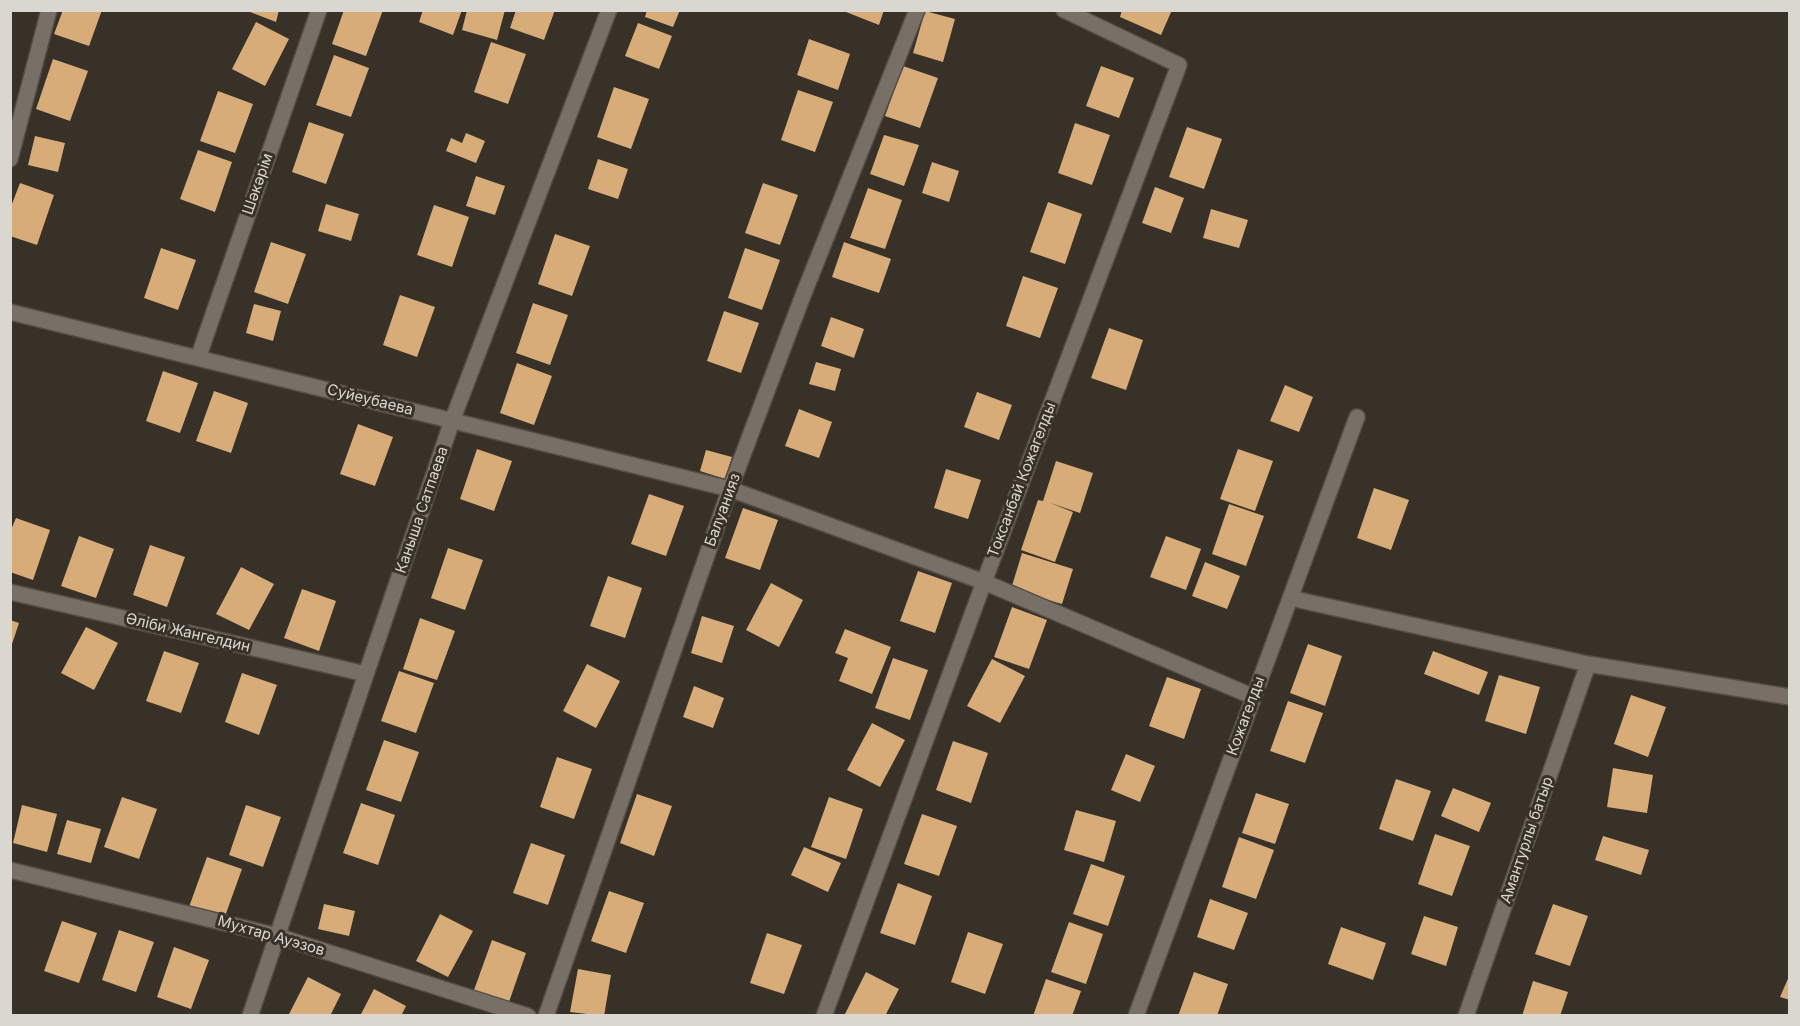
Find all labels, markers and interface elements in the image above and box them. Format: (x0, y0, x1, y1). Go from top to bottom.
street label: Шәкәрім (239, 151, 277, 217)
street label: Суйеубаева (325, 381, 415, 419)
street label: Токсанбай Кожагелды (984, 400, 1060, 560)
street label: Каныша Сатпаева (392, 444, 452, 576)
street label: Балуанияз (701, 471, 745, 549)
street label: Әліби Жангелдин (124, 610, 252, 656)
street label: Кожагелды (1223, 674, 1269, 758)
street label: Амантурлы батыр (1497, 774, 1557, 906)
street label: Мухтар Ауэзов (215, 912, 327, 960)

